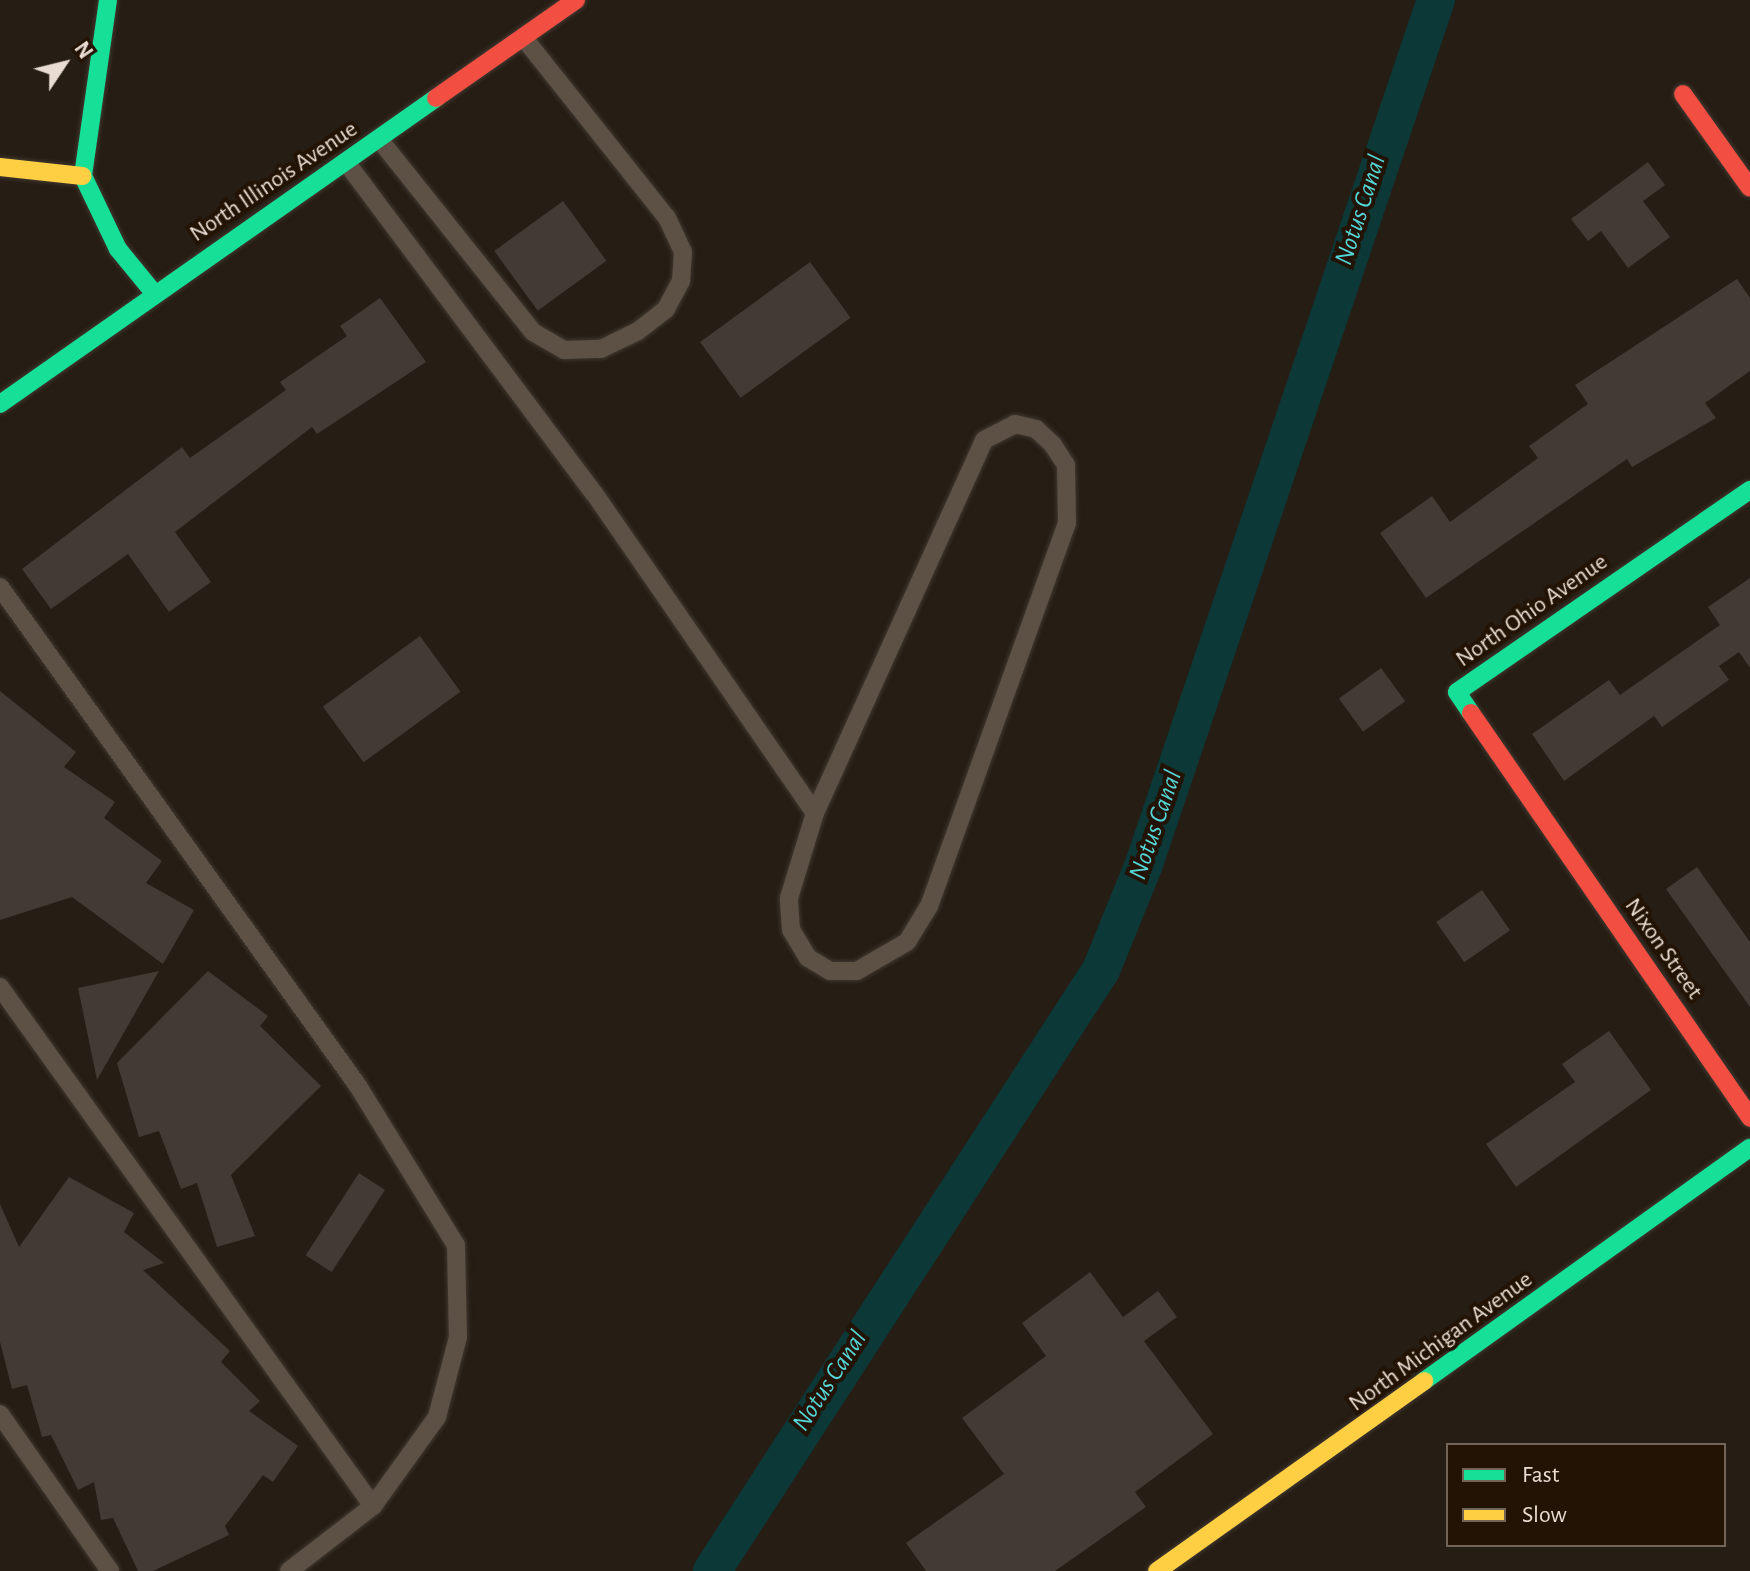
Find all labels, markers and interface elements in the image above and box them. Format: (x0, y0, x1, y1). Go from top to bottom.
north arrow (24, 24, 104, 104)
text: N (70, 38, 97, 63)
street label: North Illinois Avenue (185, 115, 363, 249)
water label: Notus Canal (1329, 151, 1393, 269)
street label: North Ohio Avenue (1451, 548, 1613, 674)
water label: Notus Canal (1123, 766, 1189, 884)
street label: Nixon Street (1618, 893, 1708, 1005)
street label: North Michigan Avenue (1344, 1266, 1538, 1418)
water label: Notus Canal (786, 1325, 874, 1437)
legend (1446, 1443, 1726, 1547)
text: Fast (1522, 1463, 1559, 1487)
text: Slow (1522, 1503, 1567, 1527)

